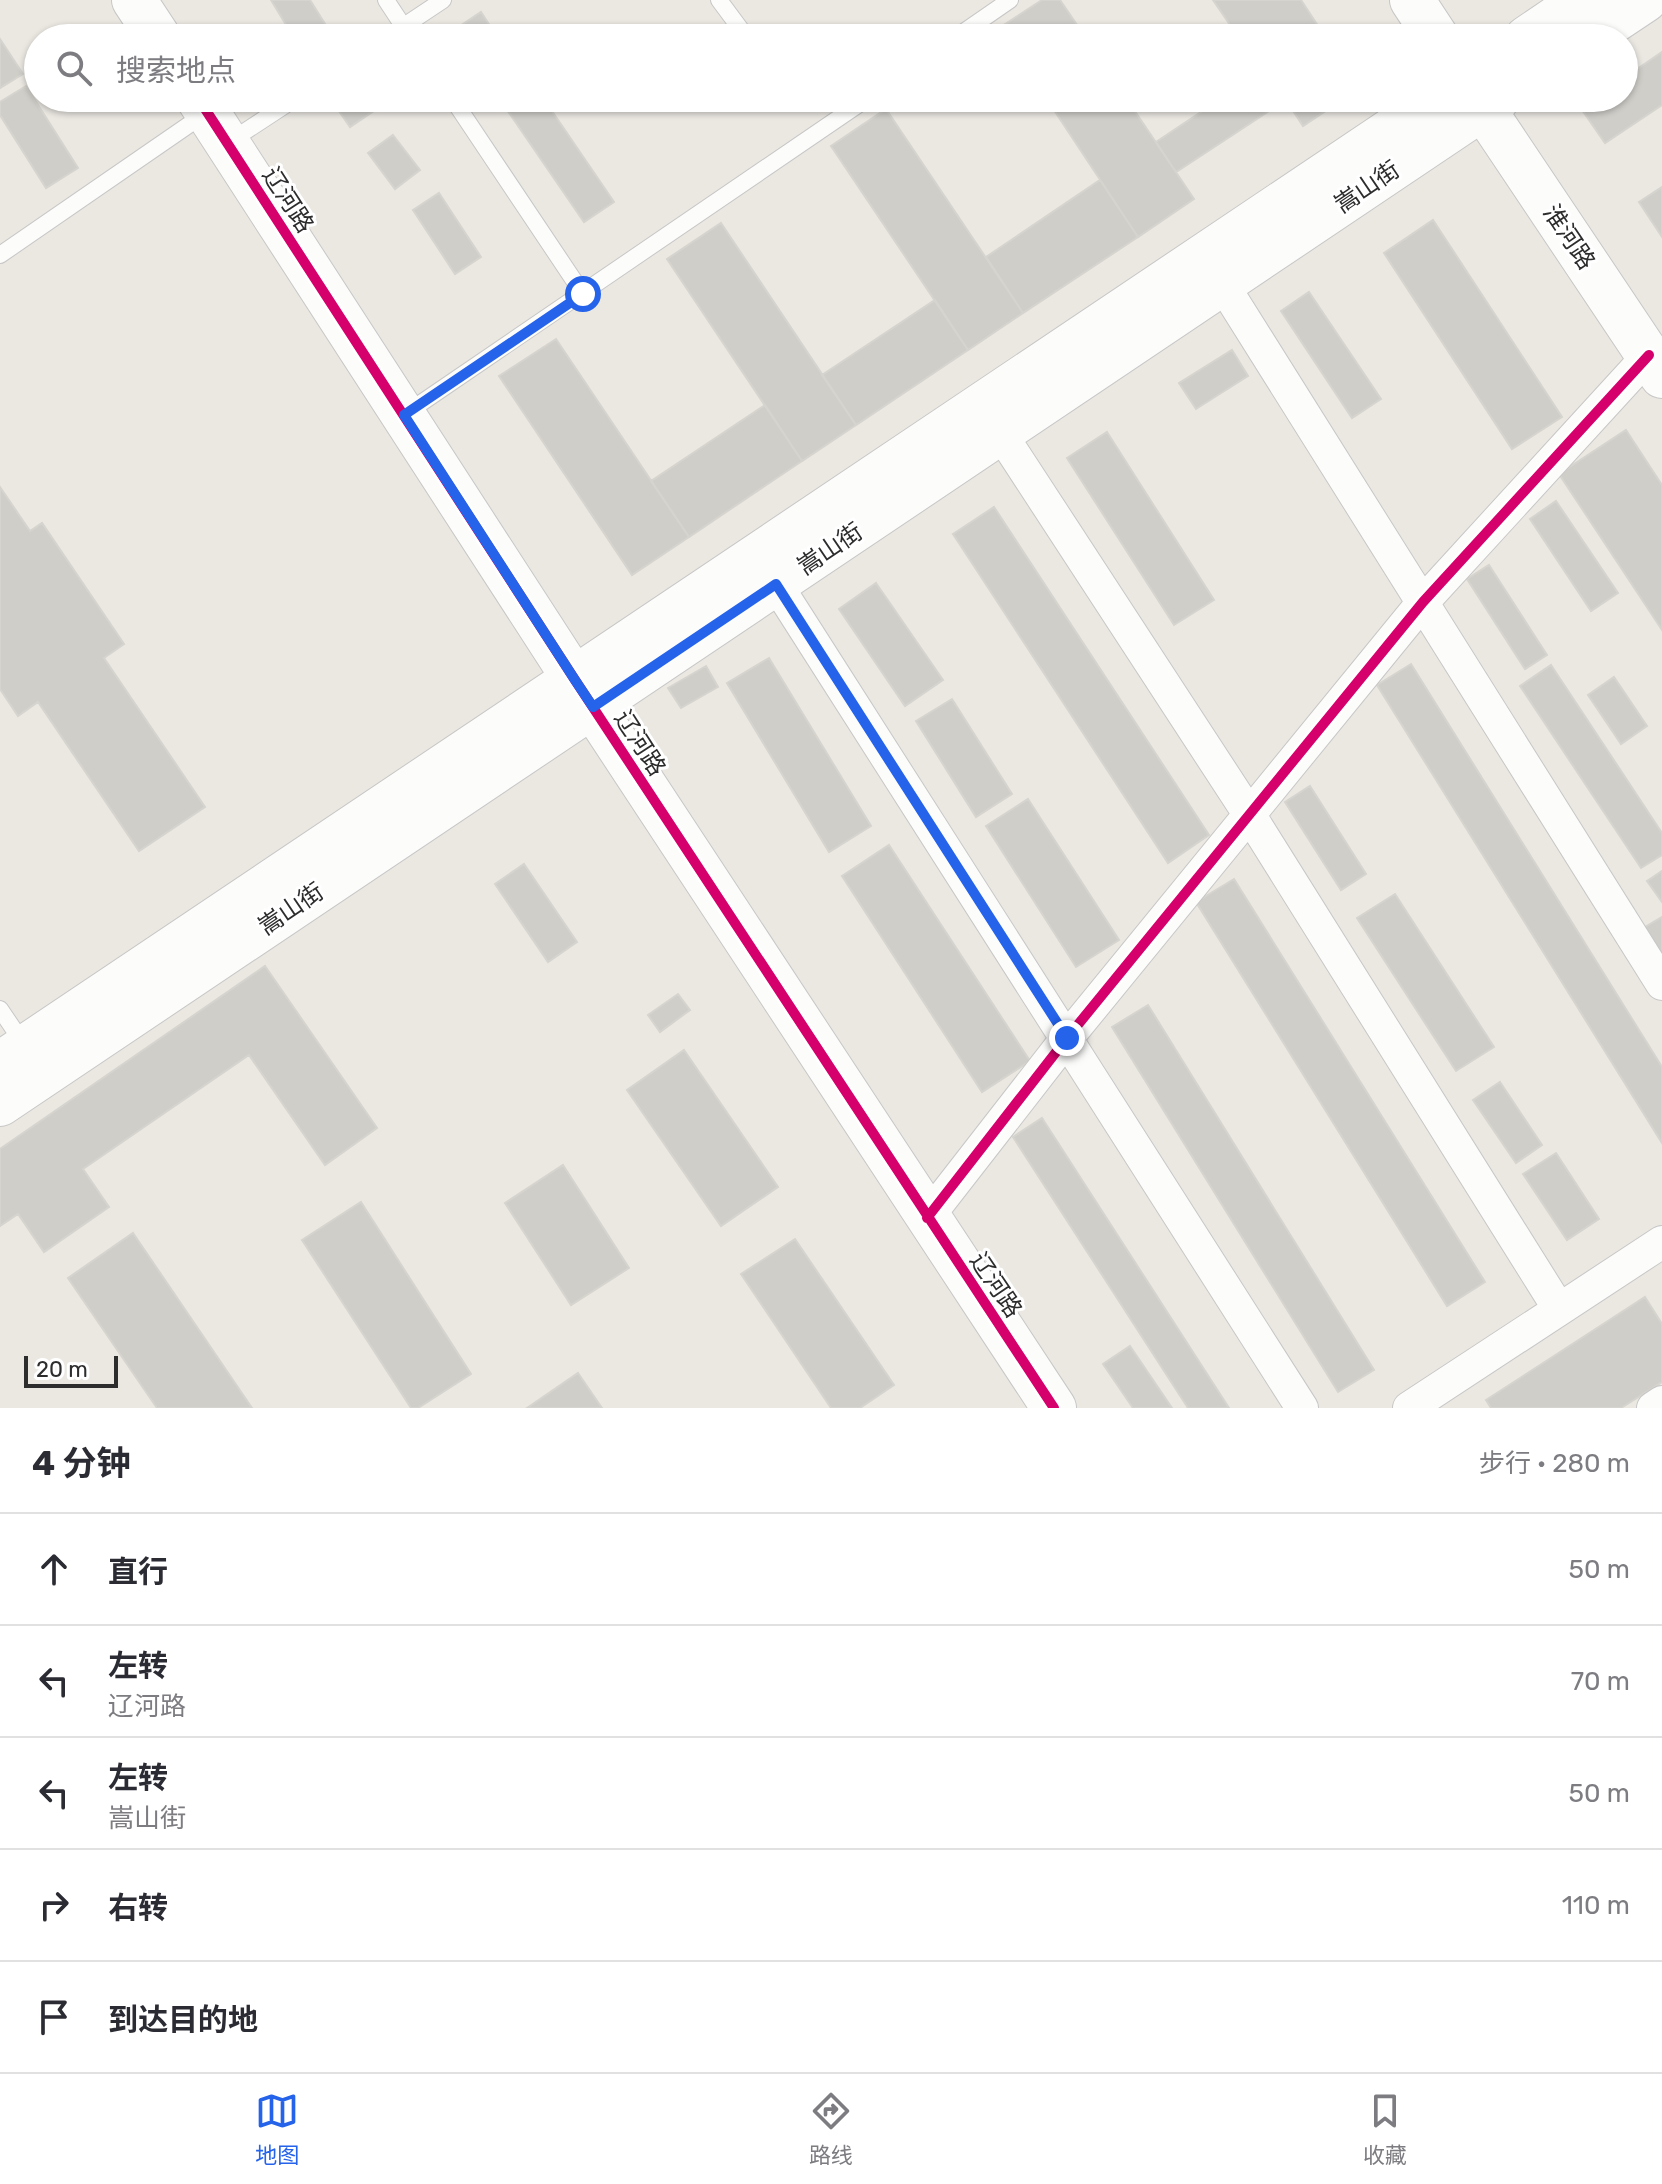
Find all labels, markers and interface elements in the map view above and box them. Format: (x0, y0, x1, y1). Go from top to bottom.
search box (24, 24, 1638, 112)
icon: search (52, 46, 96, 90)
text: 搜索地点 (116, 53, 236, 89)
street label: 嵩山街 (1329, 155, 1405, 219)
street label: 辽河路 (257, 162, 319, 238)
street label: 淮河路 (1537, 199, 1601, 275)
route start (565, 276, 601, 312)
street label: 嵩山街 (792, 517, 868, 581)
street label: 辽河路 (609, 705, 671, 781)
street label: 嵩山街 (253, 877, 329, 941)
route end (1049, 1020, 1085, 1056)
street label: 辽河路 (964, 1247, 1028, 1323)
scale bar (24, 1352, 118, 1388)
text: 20 m (36, 1356, 88, 1383)
text: 4 分钟 (32, 1443, 130, 1484)
text: 步行 · 280 m (1479, 1448, 1630, 1479)
icon: ahead (32, 1547, 76, 1591)
text: 直行 (108, 1554, 168, 1590)
text: 50 m (1569, 1554, 1630, 1585)
text: 左转 (108, 1648, 168, 1684)
icon: left (32, 1659, 76, 1703)
text: 70 m (1571, 1666, 1630, 1697)
text: 辽河路 (108, 1691, 186, 1722)
text: 左转 (108, 1760, 168, 1796)
icon: left (32, 1771, 76, 1815)
text: 50 m (1569, 1778, 1630, 1809)
text: 嵩山街 (108, 1803, 186, 1834)
icon: right (32, 1883, 76, 1927)
text: 右转 (108, 1890, 168, 1926)
text: 110 m (1562, 1890, 1630, 1921)
icon: arrive (32, 1995, 76, 2039)
text: 到达目的地 (108, 2002, 258, 2038)
tab: 地图 (255, 2089, 299, 2169)
tab: 路线 (809, 2089, 853, 2169)
tab: 收藏 (1363, 2089, 1407, 2169)

